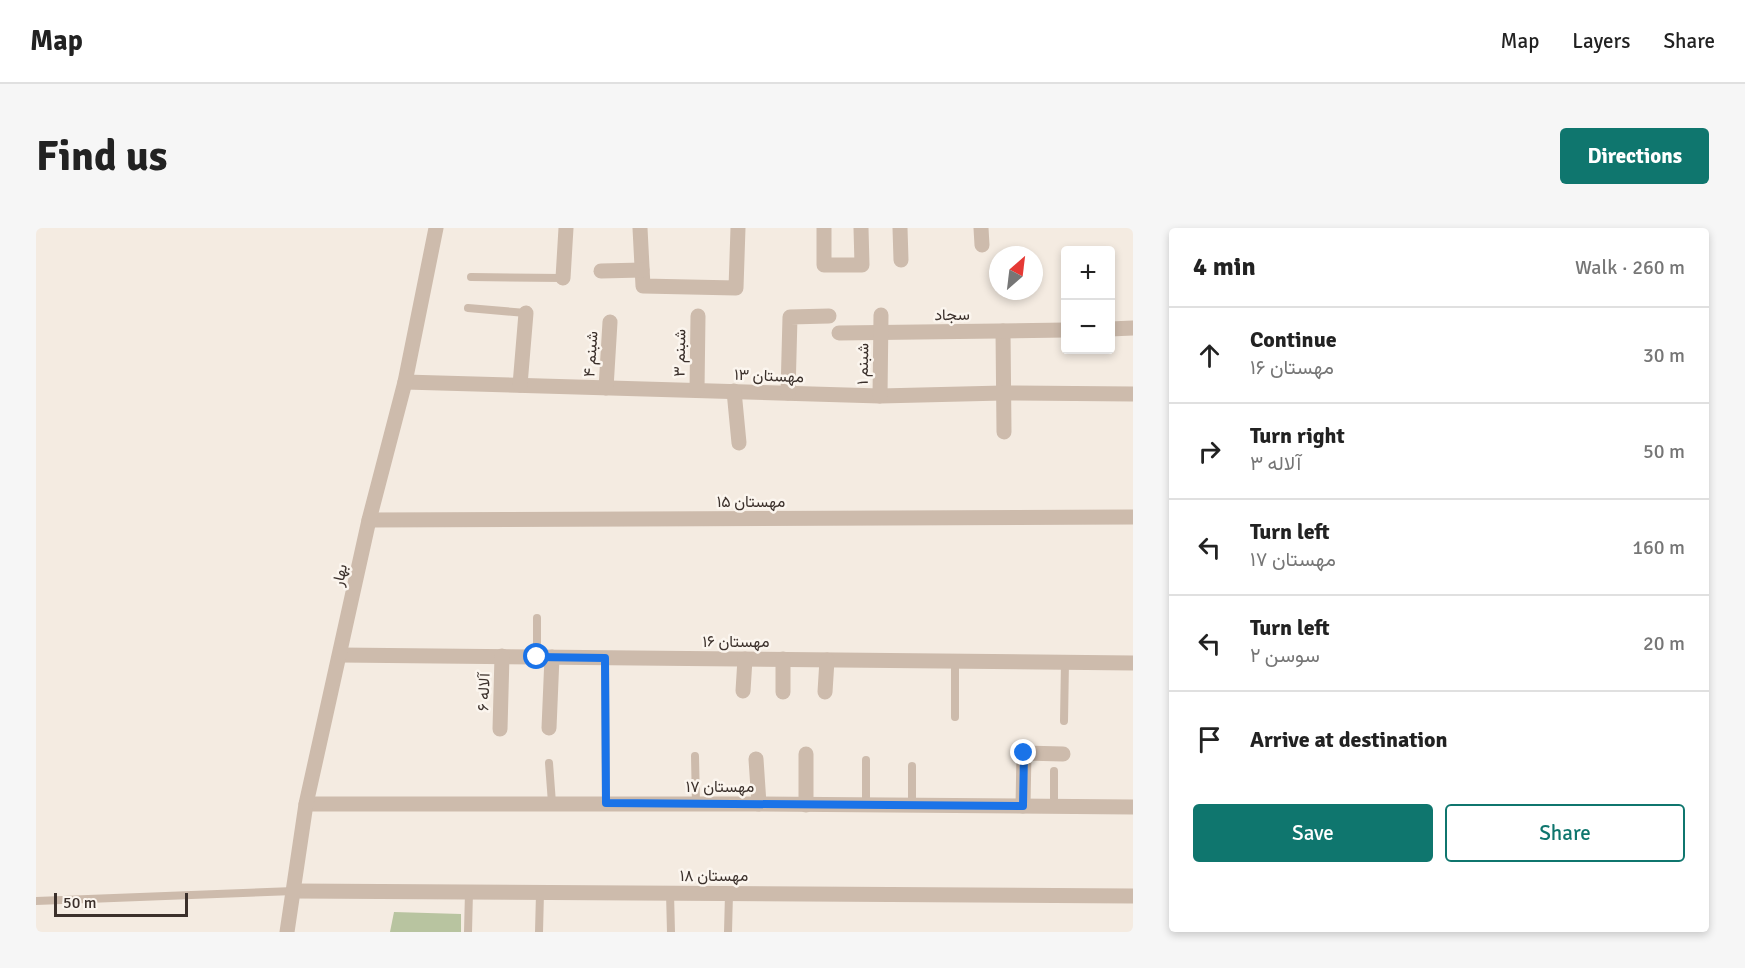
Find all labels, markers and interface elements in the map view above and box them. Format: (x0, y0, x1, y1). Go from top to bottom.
text: Map (30, 24, 83, 58)
text: Map (1501, 28, 1539, 54)
text: Layers (1572, 28, 1630, 54)
text: Share (1663, 28, 1715, 54)
button: Directions (1560, 128, 1709, 184)
text: Find us (36, 131, 167, 182)
north arrow (989, 246, 1043, 300)
map controls (1061, 246, 1115, 354)
button: + (1061, 246, 1115, 300)
text: 4 min (1193, 251, 1256, 283)
text: Walk · 260 m (1575, 255, 1685, 280)
button: − (1061, 300, 1115, 354)
street label: سجاد (934, 305, 970, 325)
text: Continue (1250, 326, 1337, 353)
street label: شبنم ۳ (670, 329, 690, 377)
street label: شبنم ۴ (579, 330, 603, 378)
icon: ahead (1193, 339, 1226, 372)
street label: شبنم ۱ (853, 343, 873, 385)
text: 30 m (1643, 343, 1685, 368)
text: مهستان ۱۶ (1250, 355, 1334, 380)
street label: مهستان ۱۳ (734, 365, 804, 387)
text: Turn right (1250, 422, 1345, 449)
icon: right (1193, 435, 1226, 468)
text: 50 m (1643, 439, 1685, 464)
text: آلاله ۳ (1250, 451, 1301, 476)
street label: مهستان ۱۵ (717, 492, 785, 512)
text: Turn left (1250, 518, 1330, 545)
icon: left (1193, 531, 1226, 564)
text: 160 m (1632, 535, 1685, 560)
text: مهستان ۱۷ (1250, 547, 1336, 572)
street label: بهار (328, 562, 352, 589)
text: Turn left (1250, 614, 1330, 641)
icon: left (1193, 627, 1226, 660)
text: 20 m (1643, 631, 1685, 656)
street label: مهستان ۱۶ (702, 632, 770, 652)
route start (523, 643, 549, 669)
text: سوسن ۲ (1250, 643, 1320, 668)
street label: آلاله ۶ (473, 671, 495, 711)
icon: arrive (1193, 723, 1226, 756)
text: Arrive at destination (1250, 726, 1447, 753)
route end (1010, 739, 1036, 765)
street label: مهستان ۱۷ (686, 777, 754, 797)
button: Save (1193, 804, 1433, 862)
button: Share (1445, 804, 1685, 862)
street label: مهستان ۱۸ (680, 866, 748, 886)
scale bar (54, 890, 188, 918)
text: 50 m (63, 893, 97, 913)

